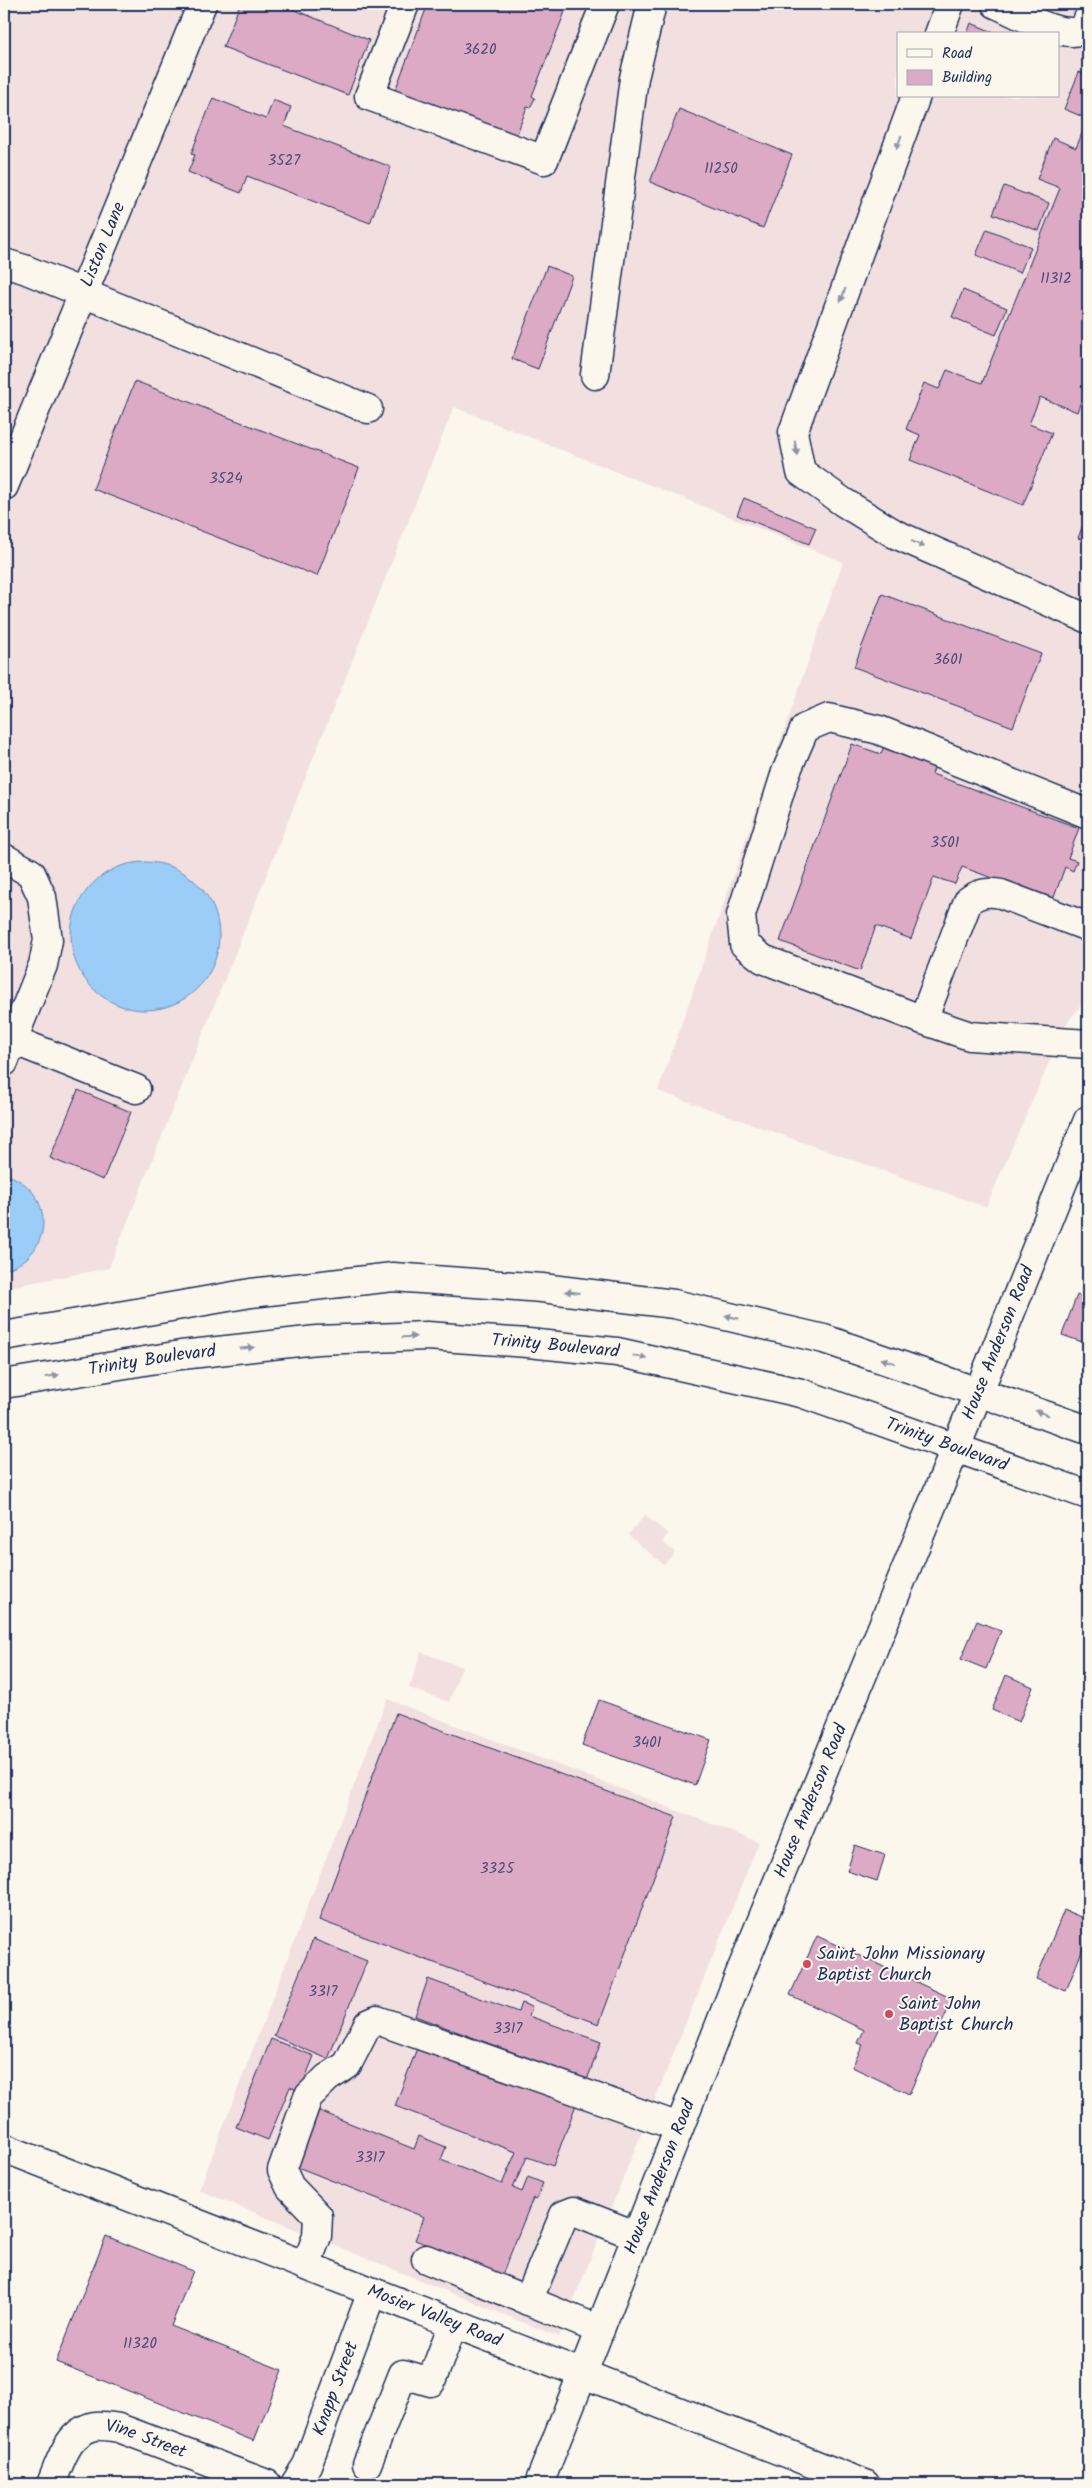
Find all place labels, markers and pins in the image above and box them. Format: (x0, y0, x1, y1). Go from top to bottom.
place label: Saint John Missionary Baptist Church (817, 1940, 985, 1990)
marker: Saint John Missionary Baptist Church (801, 1958, 813, 1970)
place label: Saint John Baptist Church (899, 1990, 1013, 2040)
marker: Saint John Baptist Church (883, 2008, 895, 2020)

